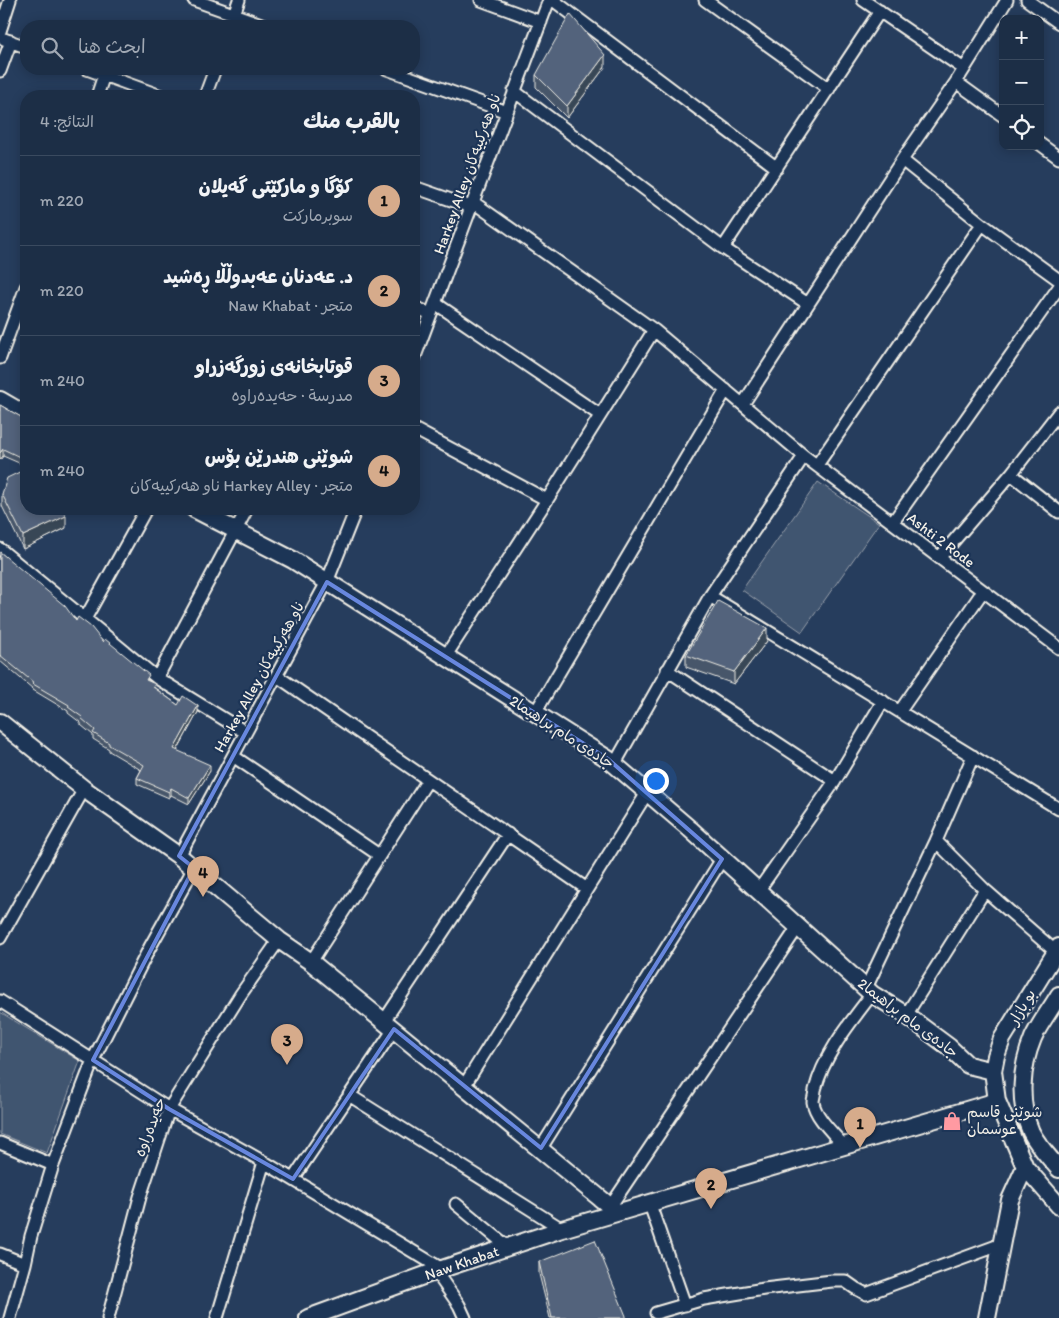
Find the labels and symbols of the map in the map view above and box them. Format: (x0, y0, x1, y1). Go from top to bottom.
street label: Harkey Alley ناو هەركييەكان (430, 91, 504, 257)
street label: Ashti 2 Rode (904, 509, 978, 571)
street label: Harkey Alley ناو هەركييەكان (210, 599, 308, 755)
street label: جادەی مام براهیما2 (505, 692, 618, 774)
your location (643, 768, 669, 794)
pin: 4 (187, 856, 219, 897)
street label: جادەی مام براهیما2 (853, 974, 962, 1063)
street label: بو بازار (1004, 986, 1040, 1029)
pin: 3 (271, 1024, 303, 1065)
street label: حەیدەراوە (131, 1095, 169, 1159)
place label: شوێنی قاسم عوسمان (967, 1103, 1042, 1138)
pin: 1 (844, 1107, 876, 1148)
shop icon: شوێنی قاسم عوسمان (941, 1110, 963, 1132)
pin: 2 (695, 1168, 727, 1209)
street label: Naw Khabat (423, 1242, 502, 1284)

